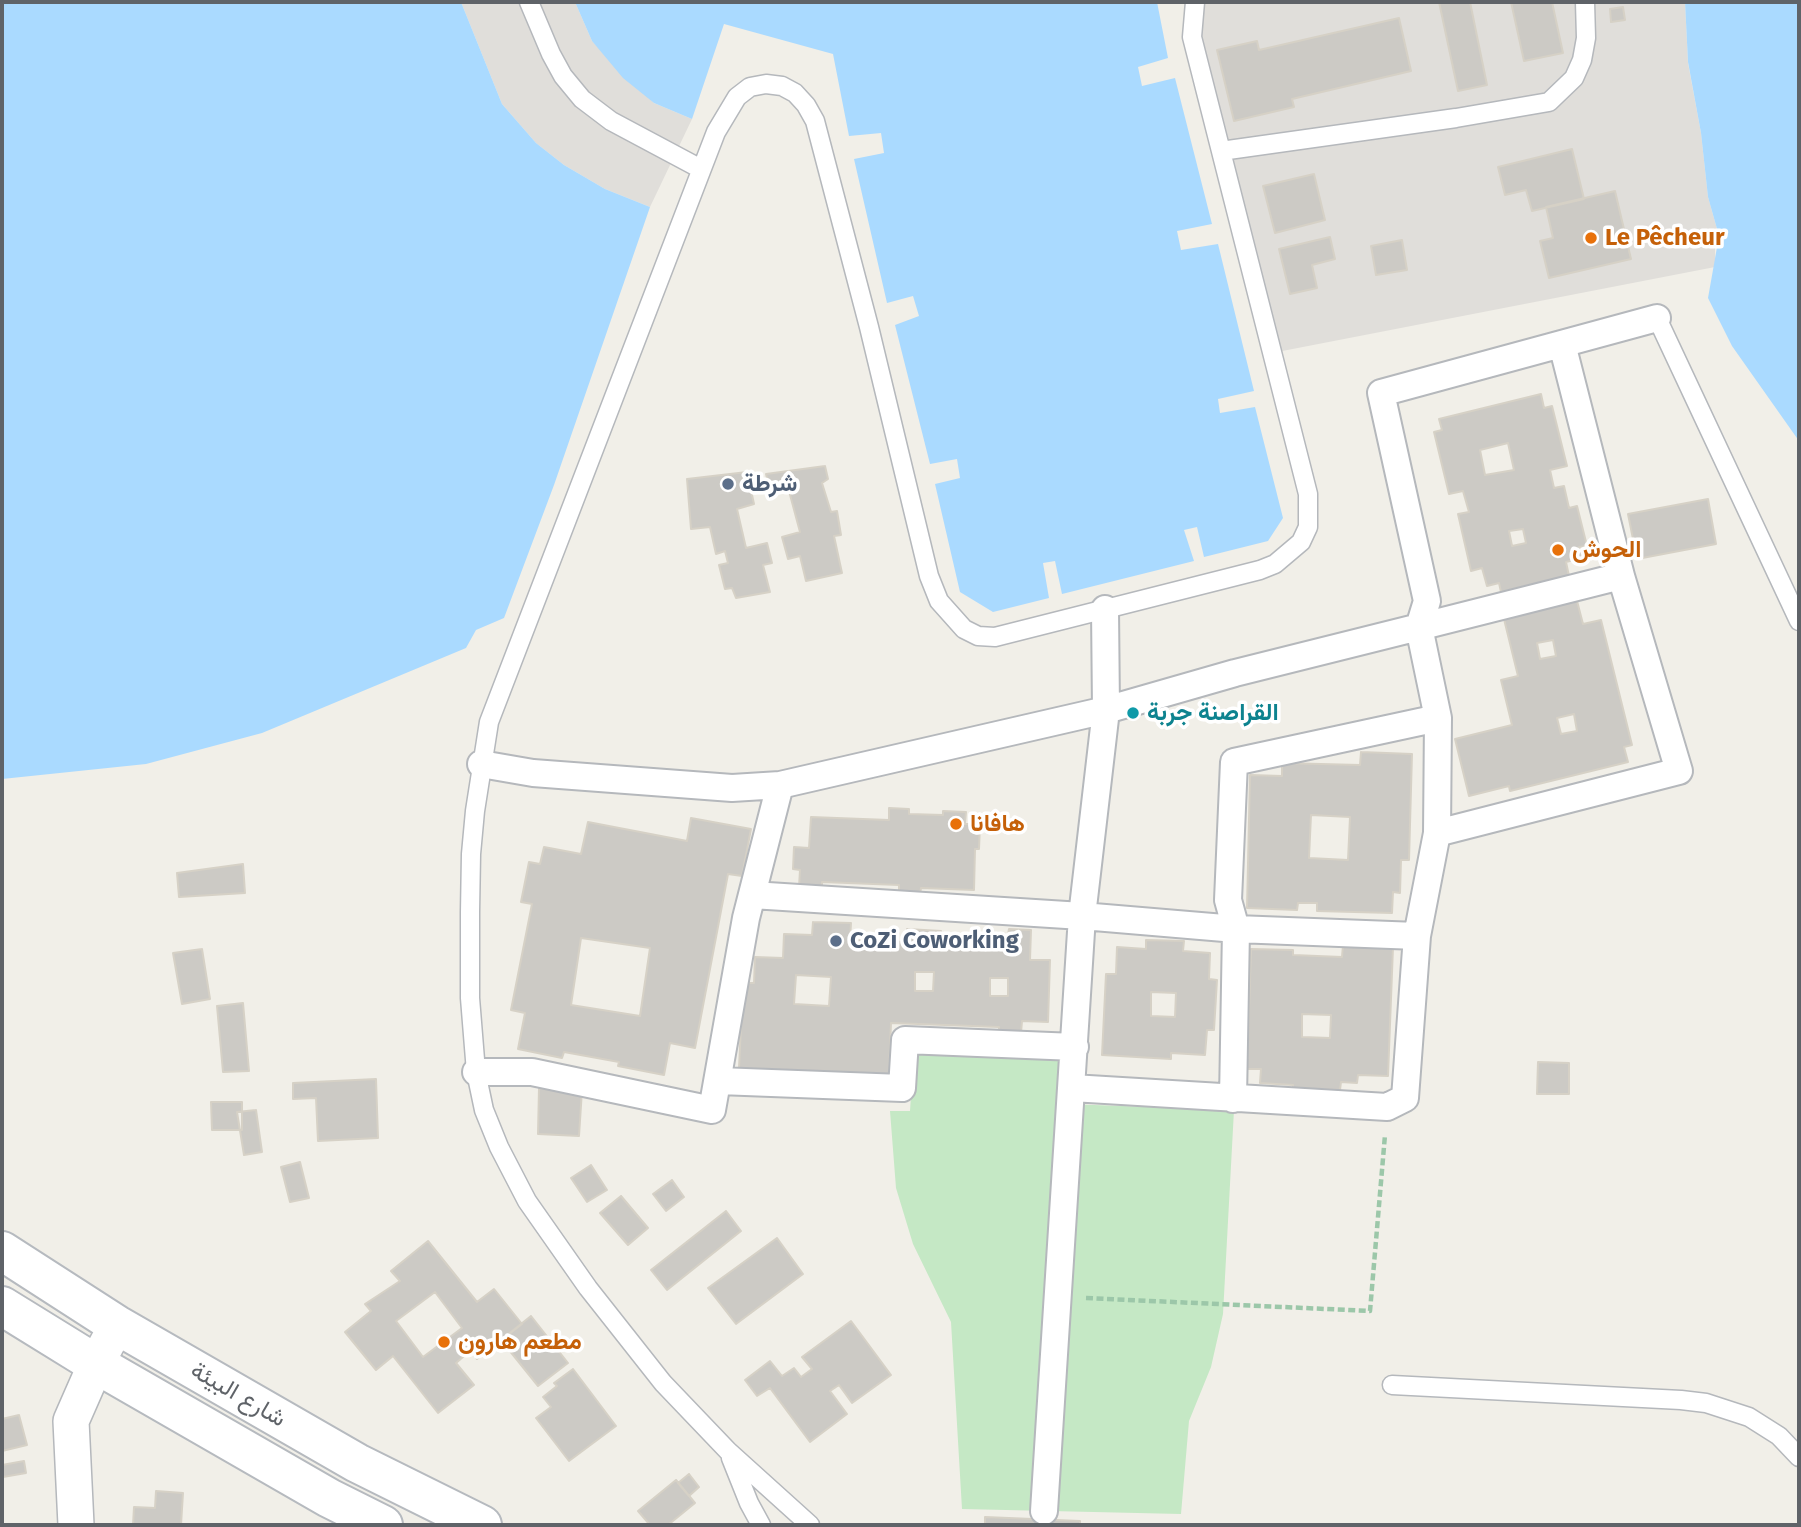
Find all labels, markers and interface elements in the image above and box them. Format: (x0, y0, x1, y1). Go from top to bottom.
place label: Le Pêcheur (1605, 224, 1725, 252)
marker: Le Pêcheur (1583, 230, 1599, 246)
place label: شرطة (742, 470, 797, 498)
marker: شرطة (720, 476, 736, 492)
place label: الحوش (1572, 536, 1641, 564)
marker: الحوش (1550, 542, 1566, 558)
place label: القراصنة جربة (1147, 699, 1279, 727)
marker: القراصنة جربة (1125, 705, 1141, 721)
place label: هافانا (970, 810, 1025, 838)
marker: هافانا (948, 816, 964, 832)
place label: CoZi Coworking (850, 927, 1019, 955)
marker: CoZi Coworking (828, 933, 844, 949)
place label: مطعم هارون (458, 1328, 582, 1356)
marker: مطعم هارون (436, 1334, 452, 1350)
street label: شارع البيئة (185, 1356, 291, 1434)

